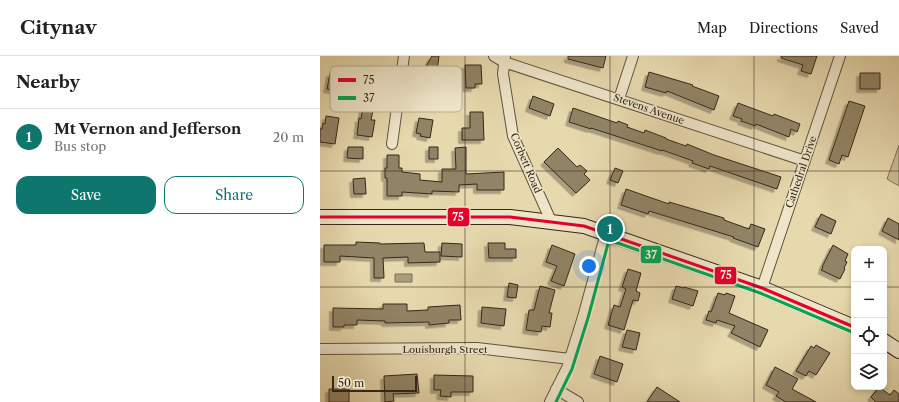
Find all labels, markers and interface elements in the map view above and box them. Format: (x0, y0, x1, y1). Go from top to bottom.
text: Citynav (20, 16, 97, 39)
text: Map (697, 19, 727, 37)
text: Directions (749, 19, 818, 37)
text: Saved (840, 19, 879, 37)
legend (330, 66, 462, 112)
text: Nearby (16, 72, 80, 92)
text: 75 (363, 73, 374, 87)
text: 37 (363, 91, 375, 105)
street label: Stevens Avenue (612, 91, 687, 127)
text: Mt Vernon and Jefferson (54, 119, 241, 138)
text: 1 (26, 129, 32, 145)
text: 20 m (273, 129, 304, 145)
street label: Corbett Road (507, 131, 545, 195)
street label: Cathedral Drive (783, 134, 820, 210)
text: Bus stop (54, 138, 106, 154)
button: Save (16, 176, 156, 214)
button: Share (164, 176, 304, 214)
line badge: 75 (447, 207, 470, 227)
text: 75 (452, 210, 464, 224)
pin: 1 (597, 214, 623, 244)
line badge: 37 (640, 245, 662, 264)
map controls (851, 246, 887, 390)
button: + (851, 246, 887, 282)
text: 37 (645, 248, 657, 262)
your location (579, 256, 599, 276)
line badge: 75 (714, 266, 737, 285)
text: 75 (720, 268, 732, 282)
button: − (851, 282, 887, 318)
button: locate (851, 318, 887, 354)
street label: Louisburgh Street (402, 343, 488, 356)
button: layers (851, 354, 887, 390)
scale bar (332, 374, 417, 393)
text: 50 m (338, 376, 364, 390)

